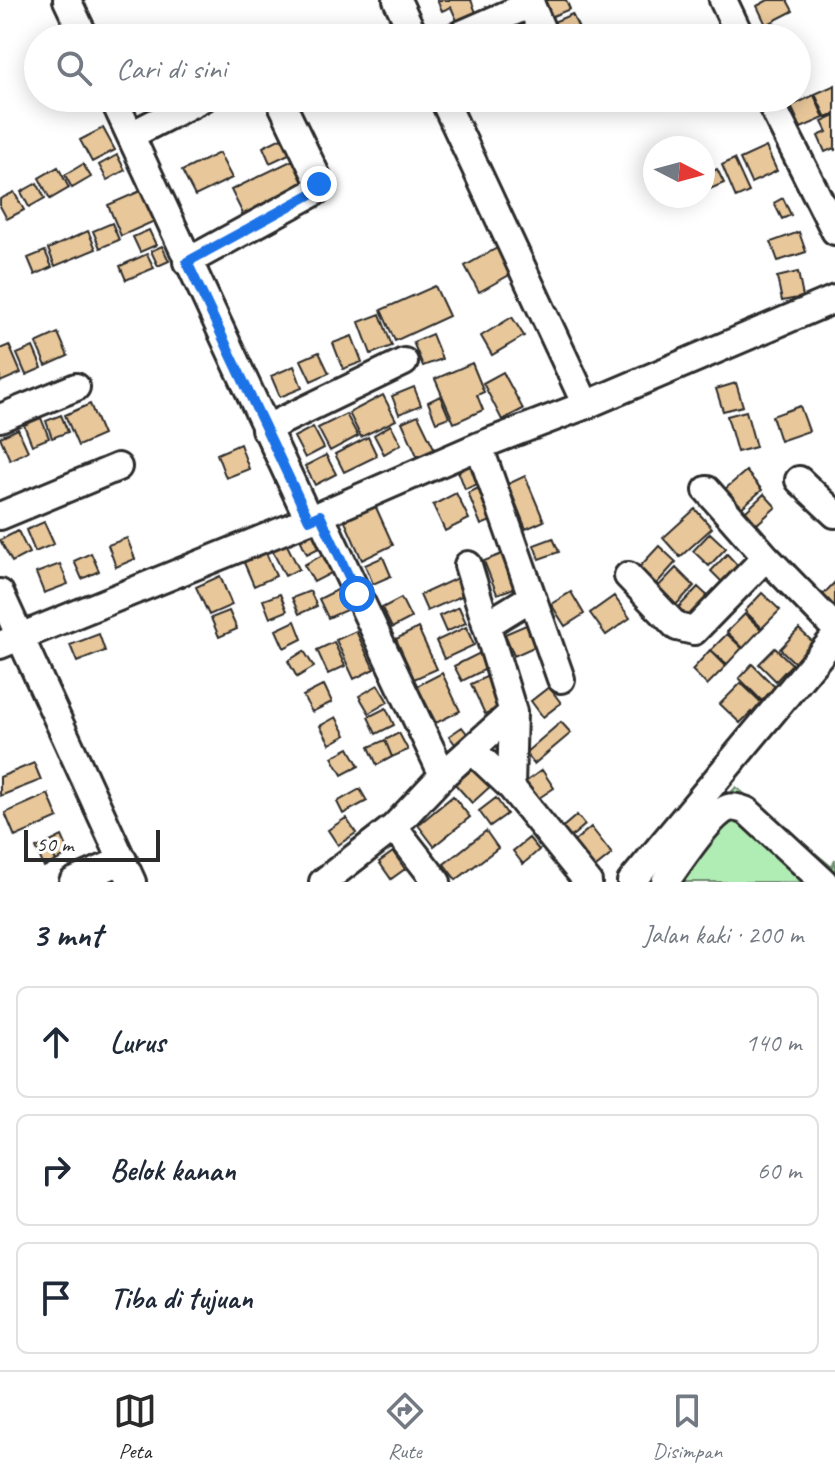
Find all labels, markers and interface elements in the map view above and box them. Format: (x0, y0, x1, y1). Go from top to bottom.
search box (24, 24, 811, 112)
icon: search (52, 46, 96, 90)
text: Cari di sini (116, 49, 227, 87)
north arrow (643, 136, 715, 208)
route end (301, 166, 337, 202)
route start (339, 576, 375, 612)
scale bar (24, 826, 160, 862)
text: 50 m (36, 830, 73, 858)
text: 3 mnt (32, 913, 102, 956)
text: Jalan kaki · 200 m (643, 918, 803, 951)
icon: ahead (34, 1020, 78, 1064)
text: Lurus (110, 1023, 165, 1061)
text: 140 m (745, 1026, 801, 1059)
icon: right (34, 1148, 78, 1192)
text: Belok kanan (110, 1151, 235, 1189)
text: 60 m (757, 1154, 801, 1187)
icon: arrive (34, 1276, 78, 1320)
text: Tiba di tujuan (110, 1279, 253, 1317)
tab: Peta (113, 1389, 157, 1465)
tab: Rute (383, 1389, 427, 1465)
tab: Disimpan (653, 1389, 722, 1465)

